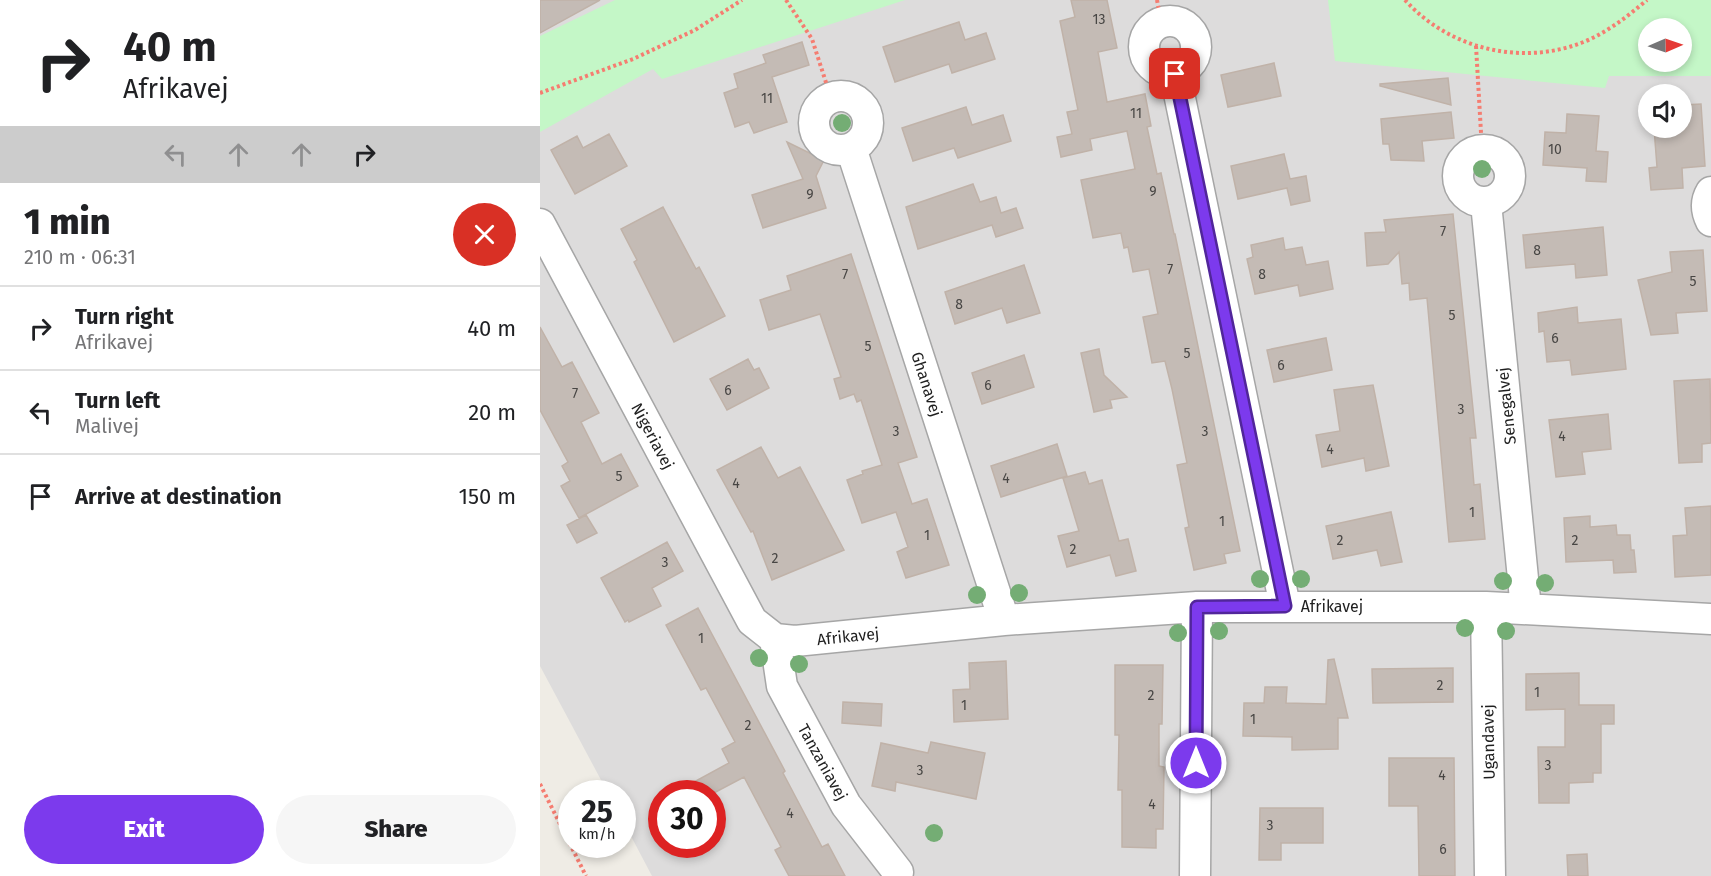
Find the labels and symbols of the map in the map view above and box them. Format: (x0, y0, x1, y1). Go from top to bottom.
house number: 13 (1092, 11, 1106, 28)
north arrow (1638, 18, 1692, 72)
pin (1149, 48, 1200, 99)
house number: 11 (761, 90, 773, 107)
house number: 11 (1130, 105, 1142, 122)
house number: 10 (1548, 141, 1562, 158)
house number: 9 (1149, 183, 1157, 200)
house number: 9 (806, 186, 814, 203)
house number: 7 (1440, 223, 1446, 240)
house number: 8 (1533, 242, 1541, 259)
house number: 7 (1167, 261, 1173, 278)
house number: 7 (842, 266, 848, 283)
house number: 8 (1258, 266, 1266, 283)
house number: 5 (1689, 273, 1697, 290)
house number: 8 (955, 296, 963, 313)
house number: 5 (1448, 307, 1456, 324)
house number: 6 (1551, 330, 1559, 347)
house number: 5 (864, 338, 872, 355)
house number: 5 (1183, 345, 1191, 362)
street label: Ghanavej (907, 349, 946, 419)
house number: 6 (1277, 357, 1285, 374)
street label: Senegalvej (1493, 366, 1520, 446)
house number: 6 (984, 377, 992, 394)
house number: 6 (724, 382, 732, 399)
house number: 7 (572, 385, 578, 402)
street label: Nigeriavej (627, 400, 678, 473)
house number: 3 (1458, 401, 1465, 418)
house number: 3 (893, 423, 900, 440)
house number: 3 (1202, 423, 1209, 440)
house number: 4 (1558, 428, 1566, 445)
house number: 4 (1326, 441, 1334, 458)
house number: 5 (615, 468, 623, 485)
house number: 4 (1002, 470, 1010, 487)
house number: 4 (732, 475, 740, 492)
house number: 1 (1469, 504, 1475, 521)
house number: 1 (1219, 513, 1225, 530)
house number: 1 (924, 527, 930, 544)
house number: 2 (1337, 532, 1344, 549)
house number: 2 (1572, 532, 1579, 549)
house number: 2 (1070, 541, 1077, 558)
house number: 2 (772, 550, 779, 567)
house number: 3 (662, 554, 669, 571)
street label: Afrikavej (1301, 597, 1363, 616)
street label: Afrikavej (816, 624, 880, 649)
house number: 1 (698, 630, 704, 647)
house number: 2 (1437, 677, 1444, 694)
house number: 1 (1534, 684, 1540, 701)
house number: 2 (1148, 687, 1155, 704)
house number: 1 (961, 697, 967, 714)
street label: Ugandavej (1478, 704, 1499, 780)
house number: 1 (1250, 711, 1256, 728)
house number: 2 (745, 717, 752, 734)
street label: Tanzaniavej (794, 721, 851, 804)
position arrow (1164, 731, 1228, 795)
house number: 3 (1545, 757, 1552, 774)
house number: 3 (917, 762, 924, 779)
house number: 4 (1438, 767, 1446, 784)
speed limit sign: 30 (648, 780, 726, 858)
house number: 4 (1148, 796, 1156, 813)
house number: 4 (786, 805, 794, 822)
house number: 3 (1267, 817, 1274, 834)
house number: 6 (1439, 841, 1447, 858)

